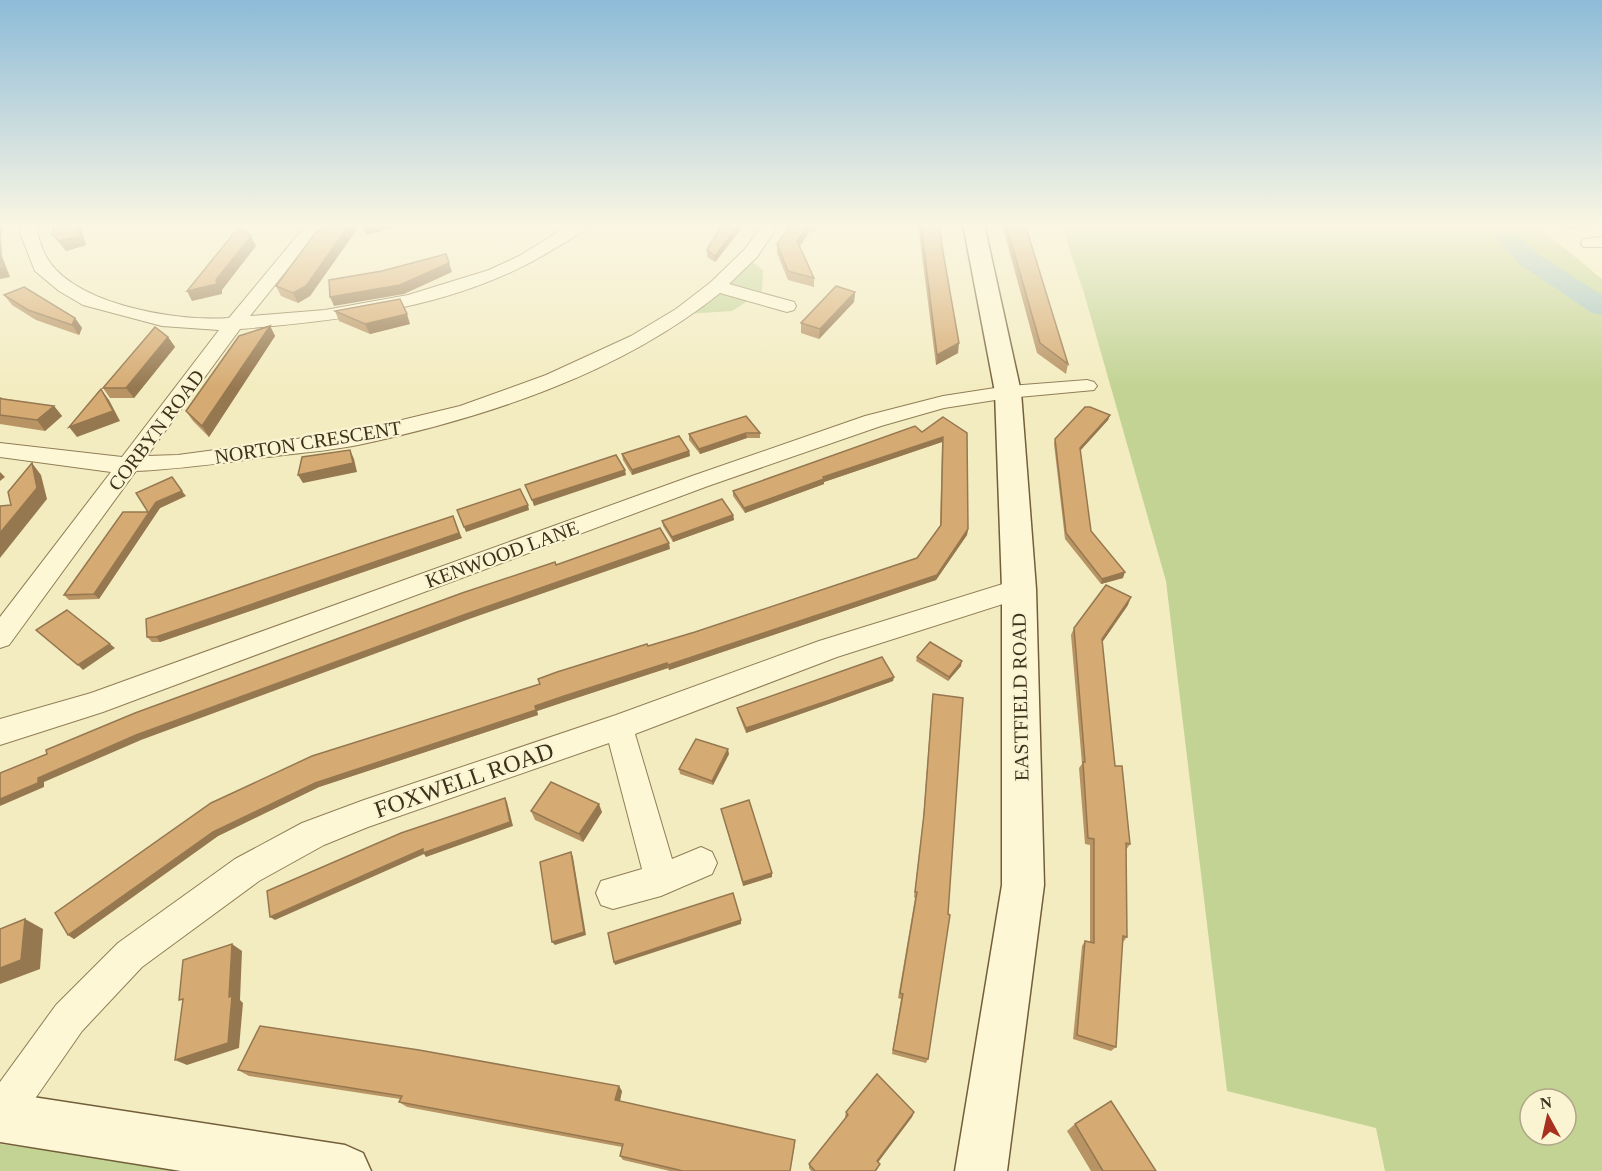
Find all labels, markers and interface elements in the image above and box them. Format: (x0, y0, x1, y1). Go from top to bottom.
street label: CORBYN ROAD (104, 365, 208, 495)
street label: NORTON CRESCENT (213, 416, 403, 468)
street label: KENWOOD LANE (422, 516, 582, 592)
street label: EASTFIELD ROAD (1008, 613, 1032, 781)
street label: FOXWELL ROAD (371, 737, 557, 823)
north arrow (1518, 1087, 1578, 1147)
text: N (1539, 1093, 1553, 1112)

